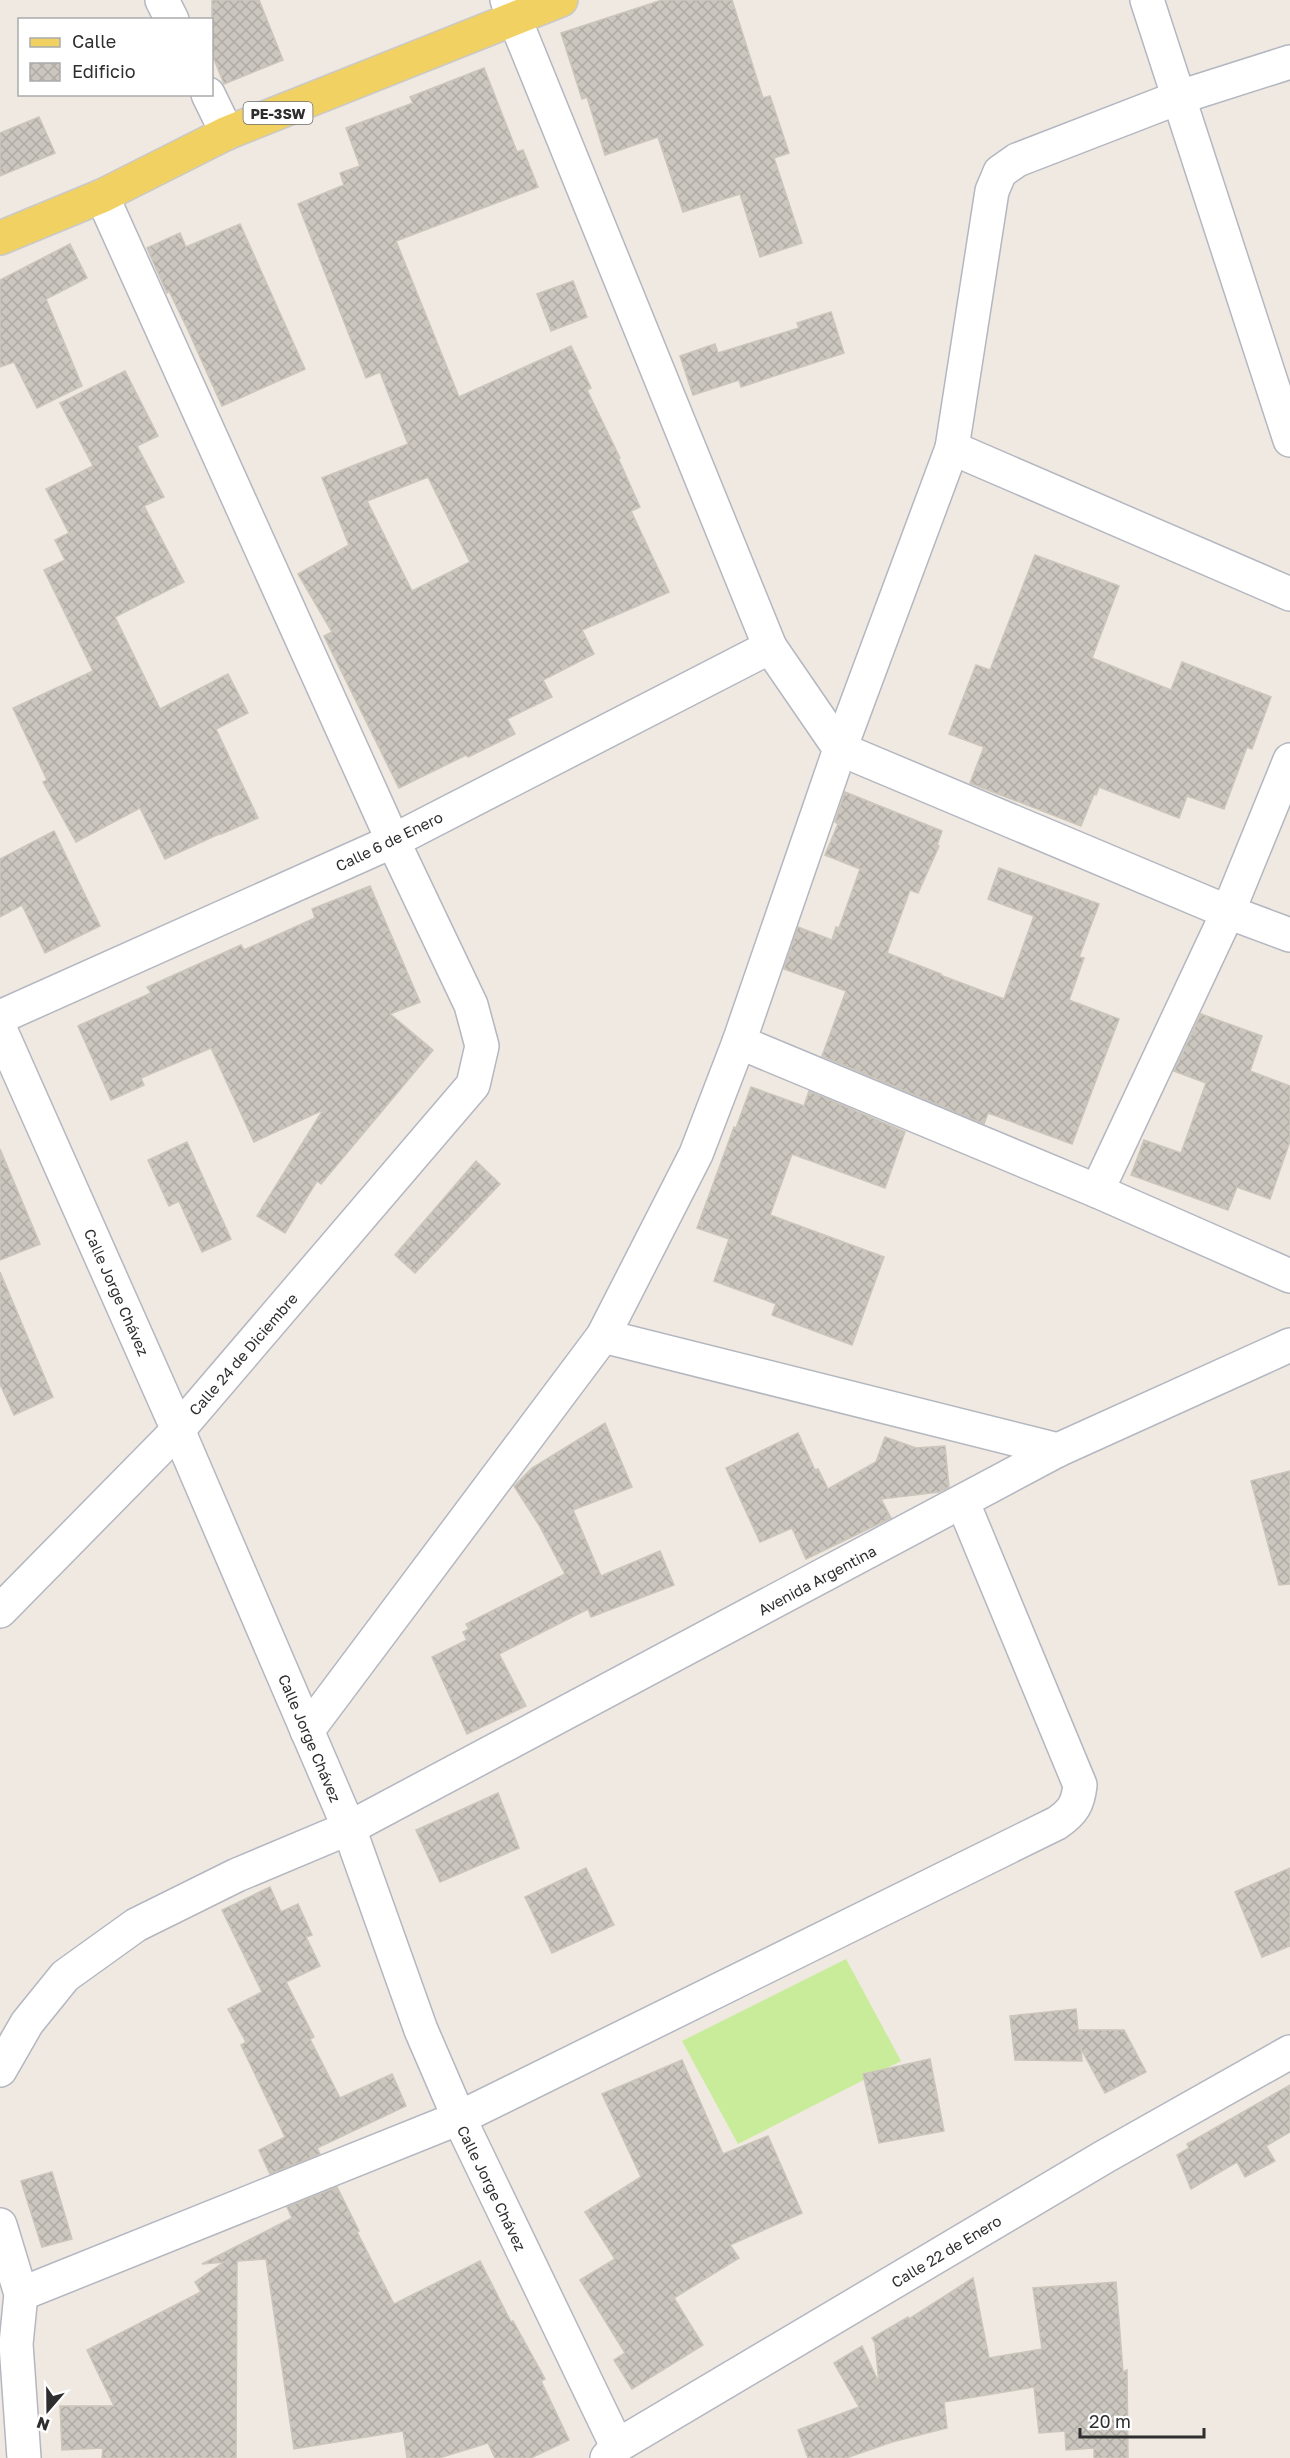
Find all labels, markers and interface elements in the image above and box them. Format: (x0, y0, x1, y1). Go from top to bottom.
legend (18, 18, 213, 96)
text: Calle (72, 30, 116, 52)
text: Edificio (72, 60, 136, 82)
road number: PE-3SW (244, 102, 312, 124)
street label: Calle 6 de Enero (333, 807, 445, 875)
street label: Calle Jorge Chávez (81, 1226, 153, 1359)
street label: Calle 24 de Diciembre (185, 1289, 301, 1419)
street label: Avenida Argentina (755, 1541, 879, 1619)
street label: Calle Jorge Chávez (275, 1671, 345, 1805)
street label: Calle Jorge Chávez (454, 2122, 530, 2254)
street label: Calle 22 de Enero (888, 2211, 1004, 2291)
north arrow (18, 2380, 78, 2440)
scale bar (1080, 2401, 1204, 2439)
text: 20 m (1089, 2410, 1131, 2432)
text: N (34, 2413, 52, 2436)

